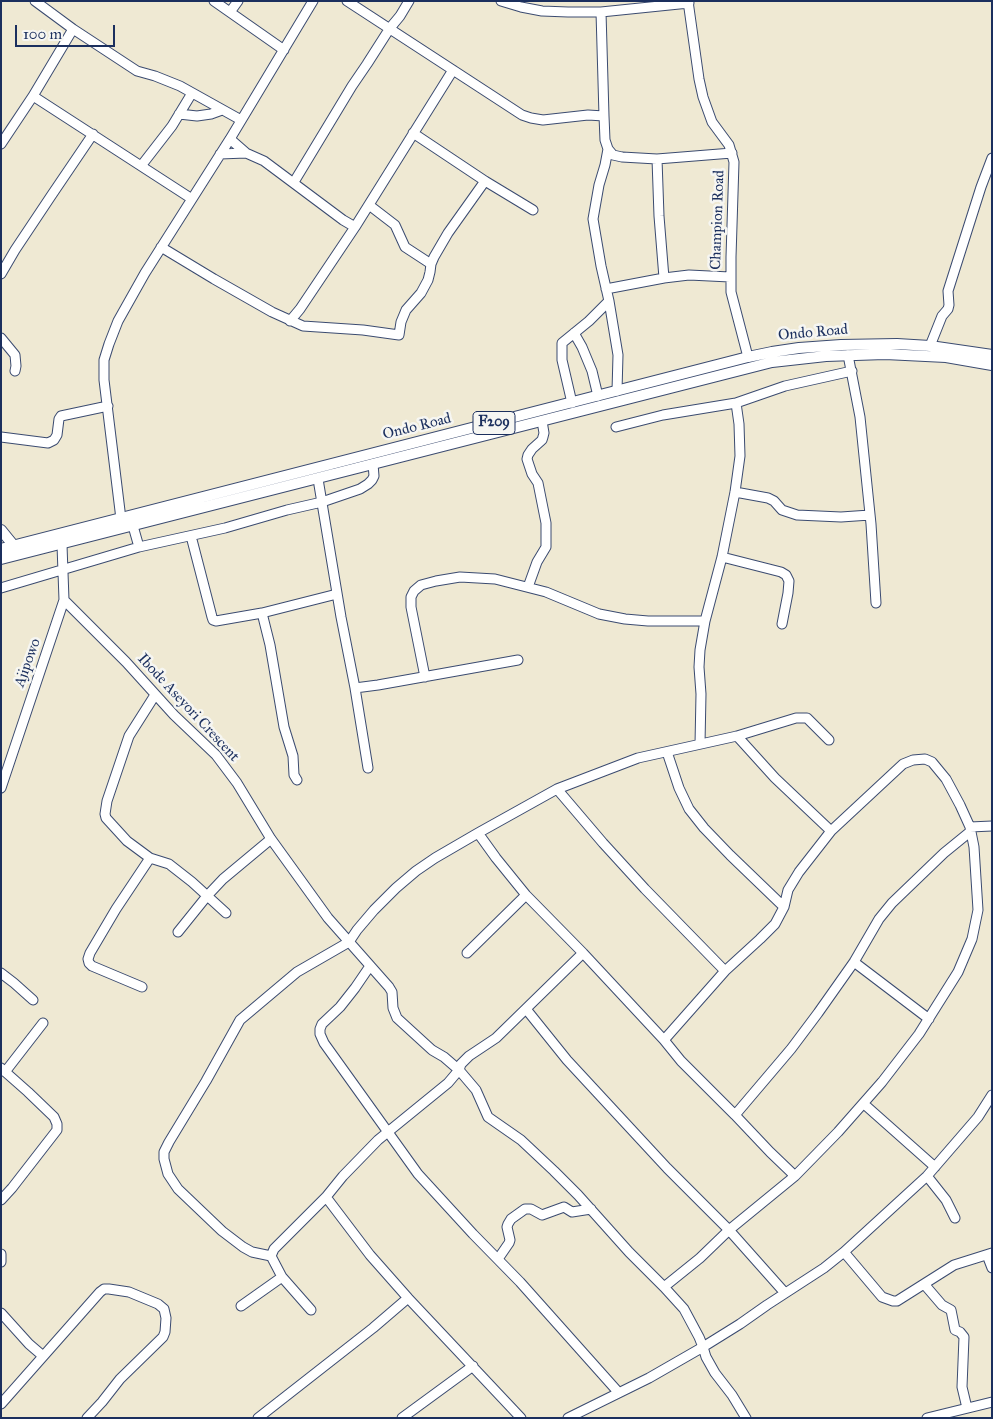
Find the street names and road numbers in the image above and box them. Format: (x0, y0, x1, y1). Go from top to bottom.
street label: Champion Road (707, 170, 729, 270)
street label: Ondo Road (777, 321, 849, 345)
street label: Ondo Road (381, 410, 453, 444)
road number: F209 (473, 412, 515, 434)
street label: Ajipowo (11, 636, 45, 690)
street label: Ibode Aseyori Crescent (133, 650, 243, 766)

